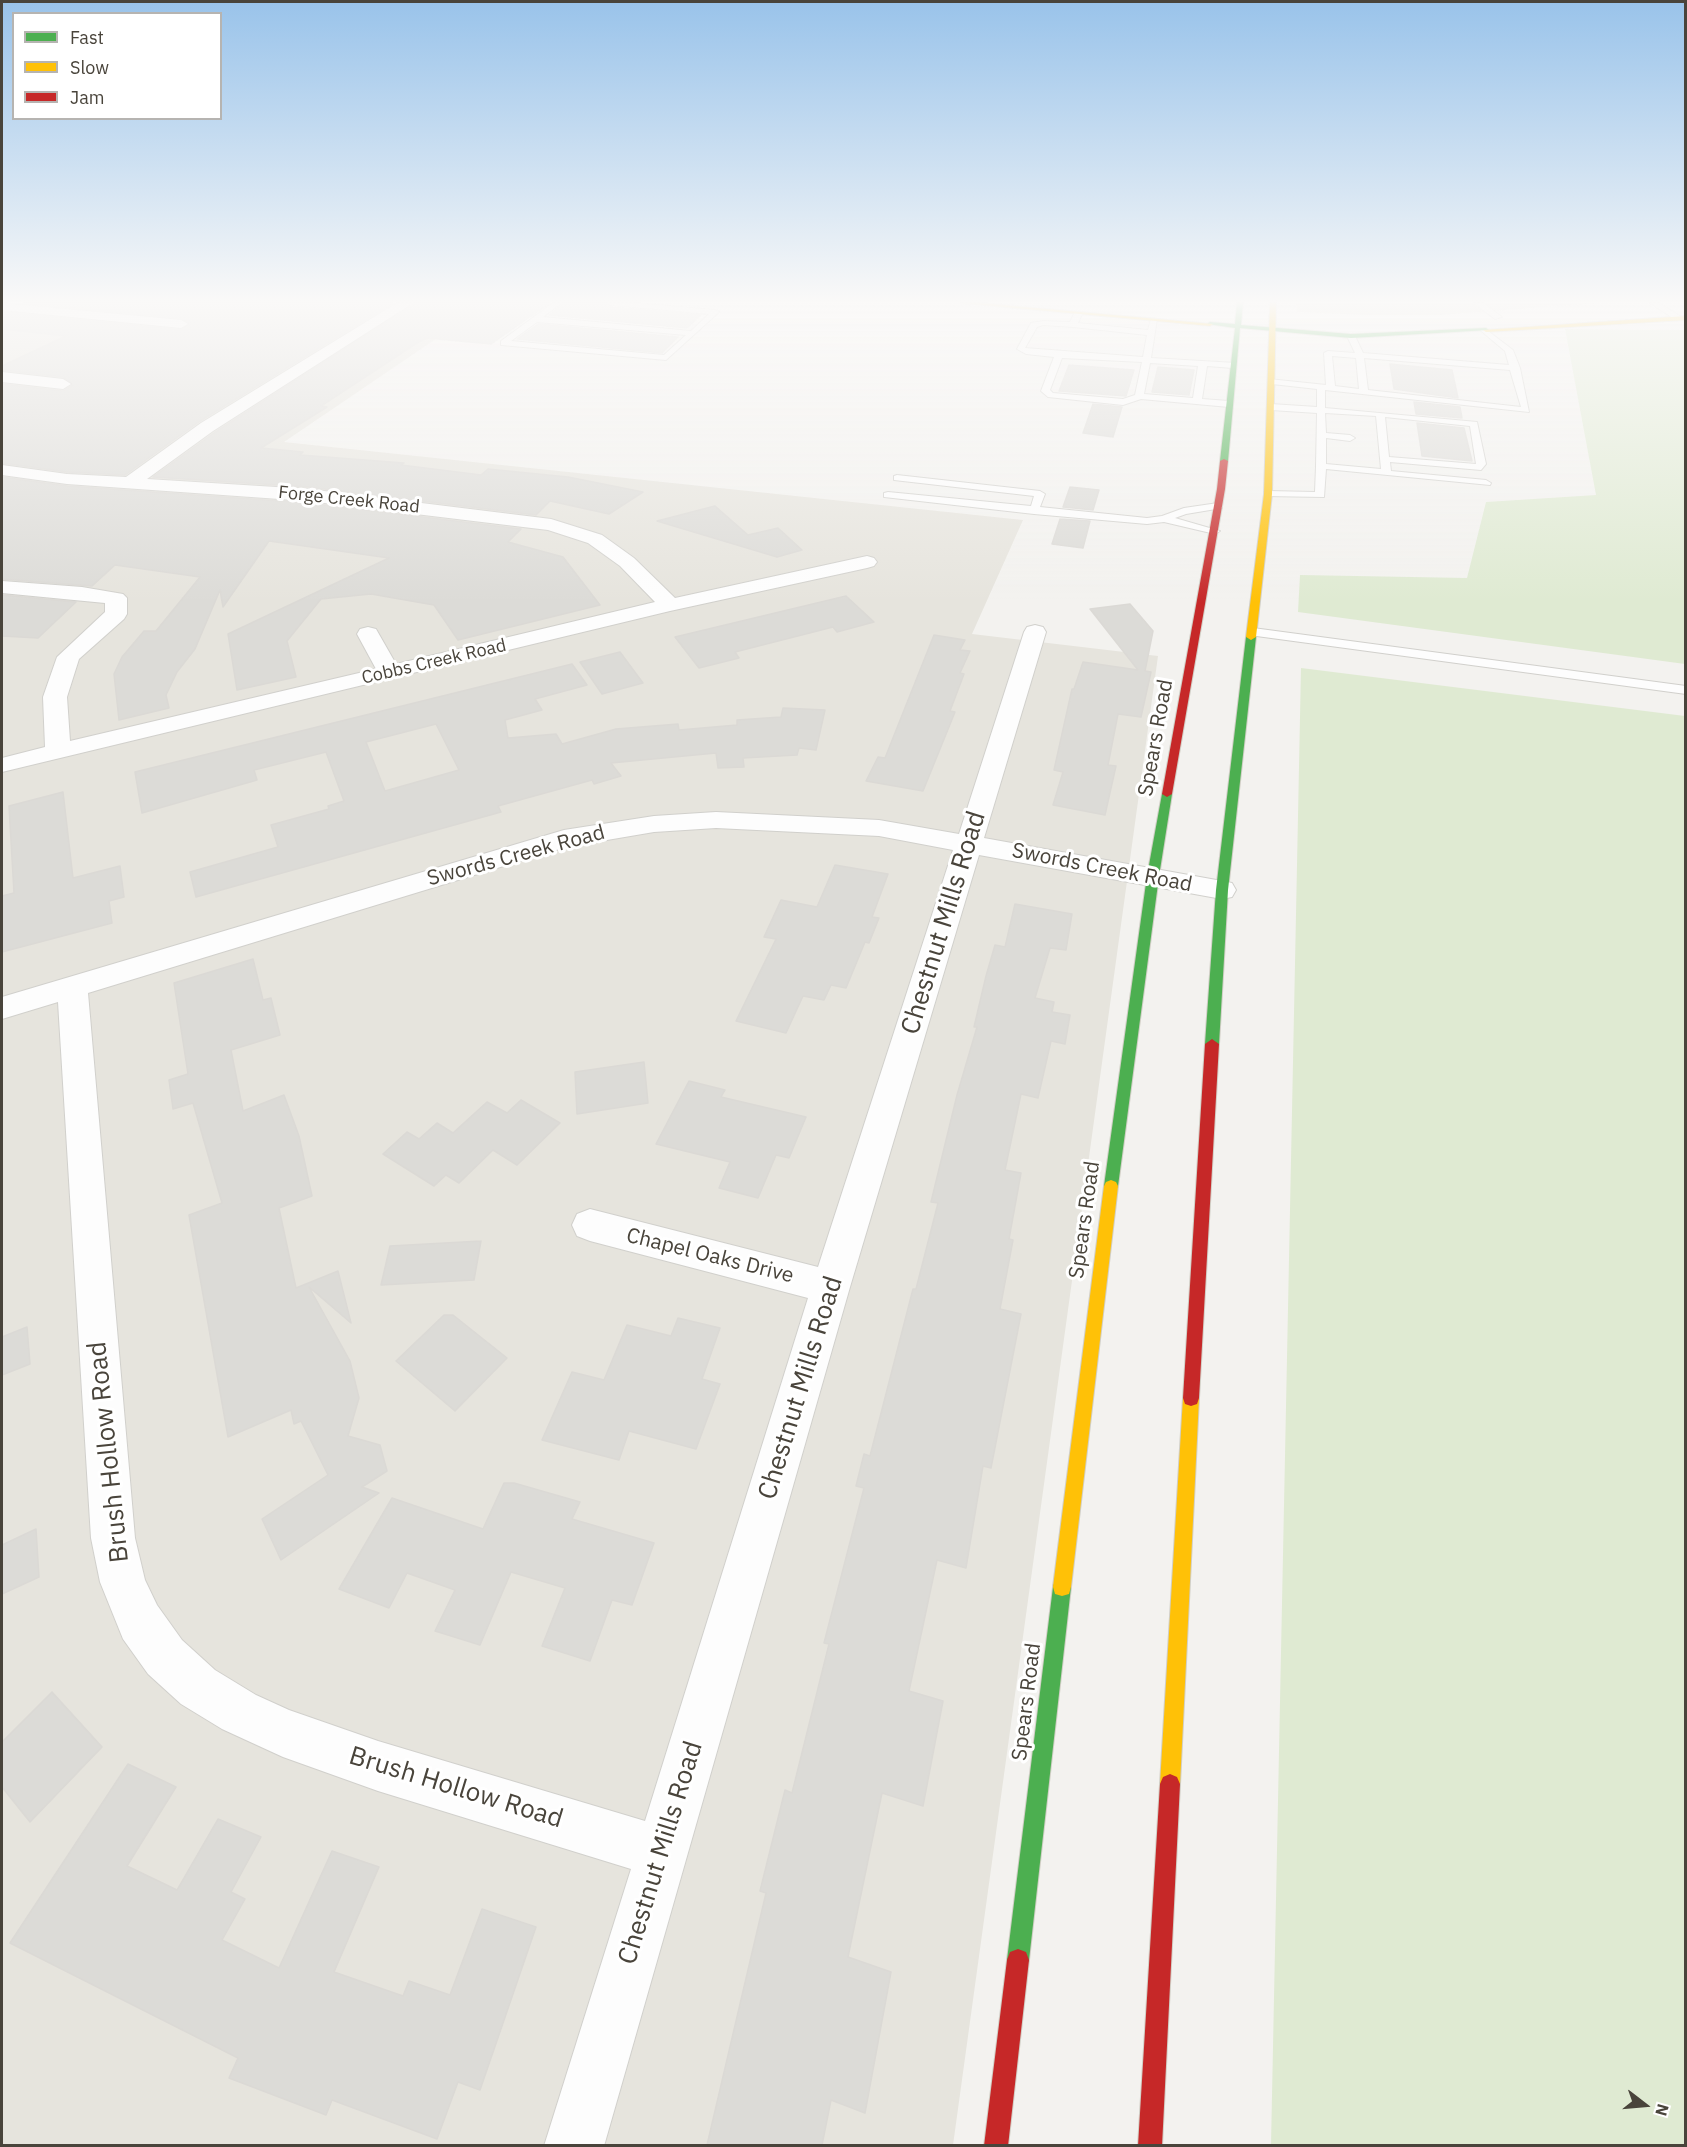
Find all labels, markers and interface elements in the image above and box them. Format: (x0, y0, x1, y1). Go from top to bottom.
legend (12, 12, 222, 120)
text: Fast (70, 26, 104, 49)
text: Slow (70, 56, 109, 79)
text: Jam (70, 86, 105, 109)
street label: Forge Creek Road (277, 482, 421, 518)
street label: Cobbs Creek Road (360, 635, 508, 689)
street label: Spears Road (1133, 678, 1179, 798)
street label: Chestnut Mills Road (895, 808, 993, 1038)
street label: Swords Creek Road (424, 820, 608, 892)
street label: Swords Creek Road (1010, 838, 1194, 898)
street label: Spears Road (1064, 1160, 1106, 1280)
street label: Chapel Oaks Drive (624, 1223, 796, 1289)
street label: Chestnut Mills Road (752, 1273, 850, 1503)
street label: Brush Hollow Road (82, 1340, 136, 1564)
street label: Spears Road (1007, 1642, 1047, 1762)
street label: Chestnut Mills Road (612, 1738, 710, 1968)
street label: Brush Hollow Road (345, 1741, 567, 1835)
north arrow (1615, 2075, 1675, 2135)
text: N (1651, 2102, 1674, 2118)

